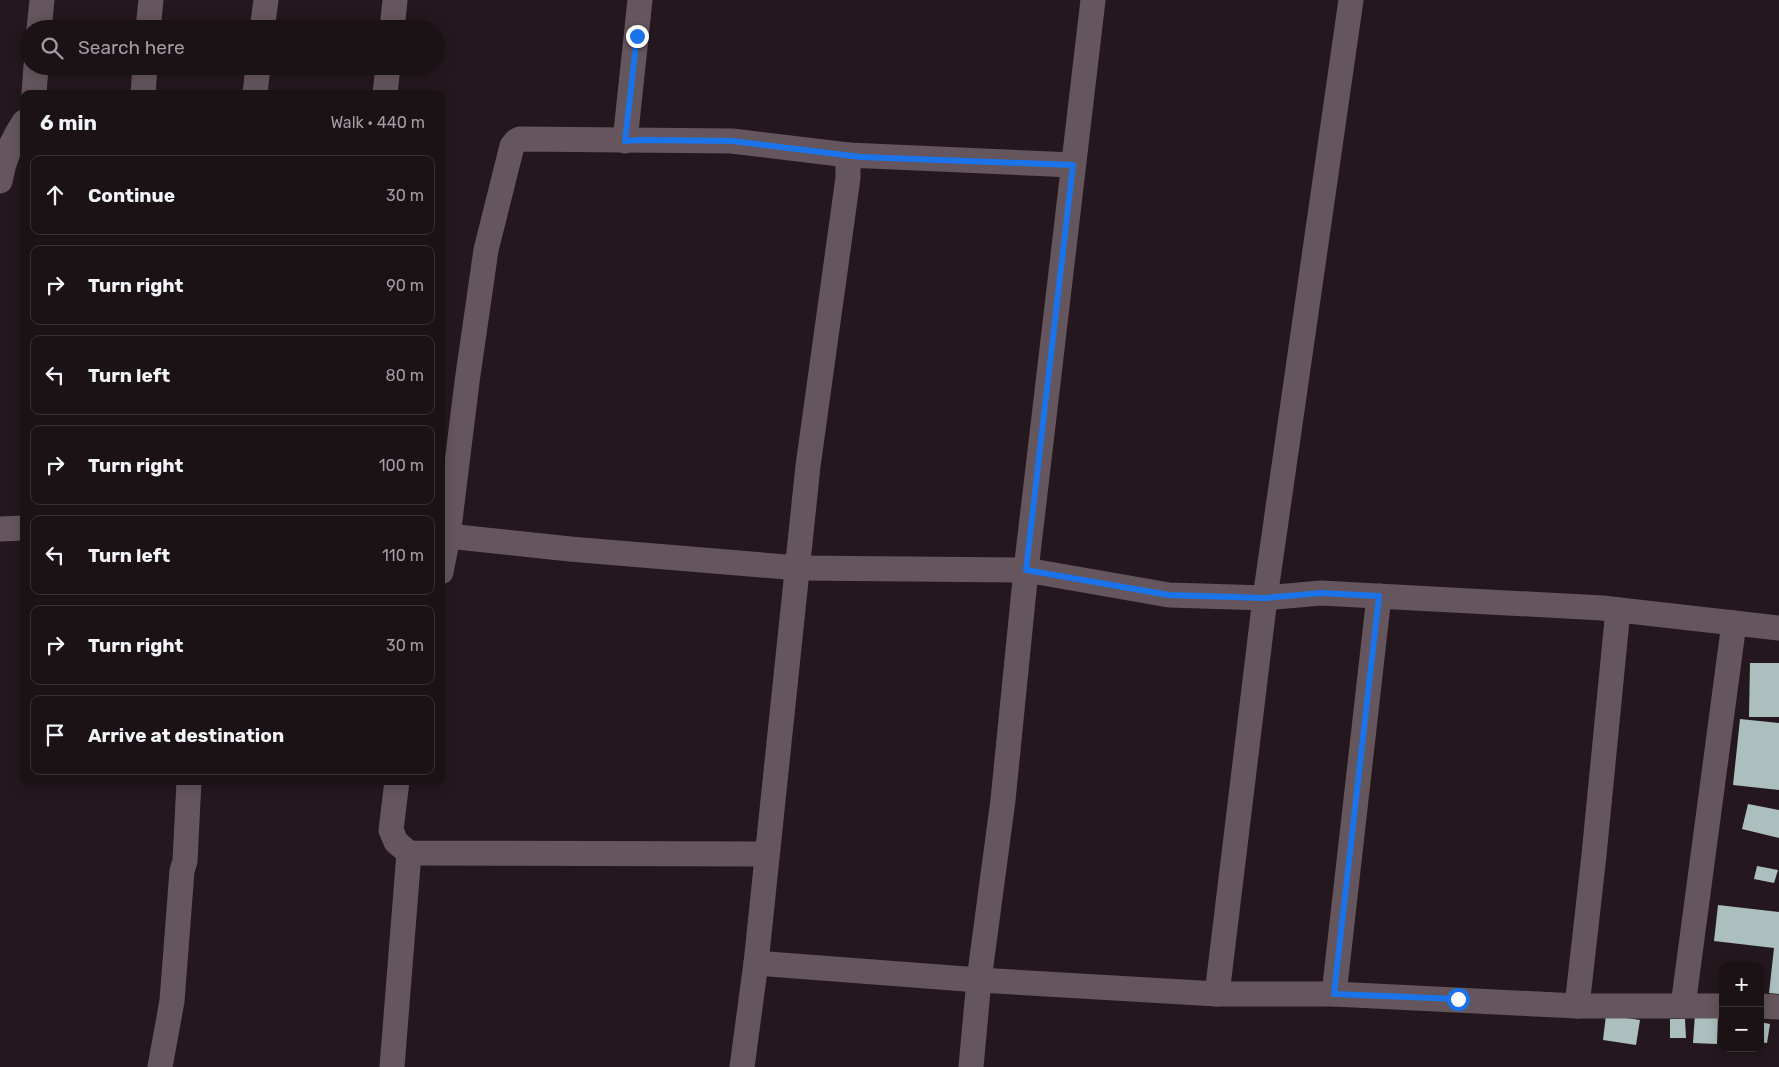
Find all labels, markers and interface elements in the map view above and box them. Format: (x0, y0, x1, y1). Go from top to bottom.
search box (20, 20, 445, 75)
route end (626, 25, 649, 48)
icon: search (38, 34, 66, 62)
text: Search here (78, 36, 185, 59)
text: 6 min (40, 110, 97, 135)
text: Walk · 440 m (330, 113, 425, 132)
icon: ahead (41, 181, 69, 209)
text: Continue (88, 184, 175, 207)
text: 30 m (386, 186, 424, 205)
icon: right (41, 271, 69, 299)
text: Turn right (88, 274, 183, 297)
text: 90 m (386, 276, 424, 295)
icon: left (41, 361, 69, 389)
text: Turn left (88, 364, 170, 387)
text: 80 m (386, 366, 424, 385)
icon: right (41, 451, 69, 479)
text: Turn right (88, 454, 183, 477)
text: 100 m (379, 456, 424, 475)
icon: left (41, 541, 69, 569)
text: Turn left (88, 544, 170, 567)
text: 110 m (382, 546, 424, 565)
icon: right (41, 631, 69, 659)
text: Turn right (88, 634, 183, 657)
text: 30 m (386, 636, 424, 655)
icon: arrive (41, 721, 69, 749)
text: Arrive at destination (88, 724, 284, 747)
map controls (1719, 962, 1764, 1052)
button: + (1719, 962, 1764, 1007)
route start (1447, 988, 1470, 1011)
button: − (1719, 1007, 1764, 1052)

